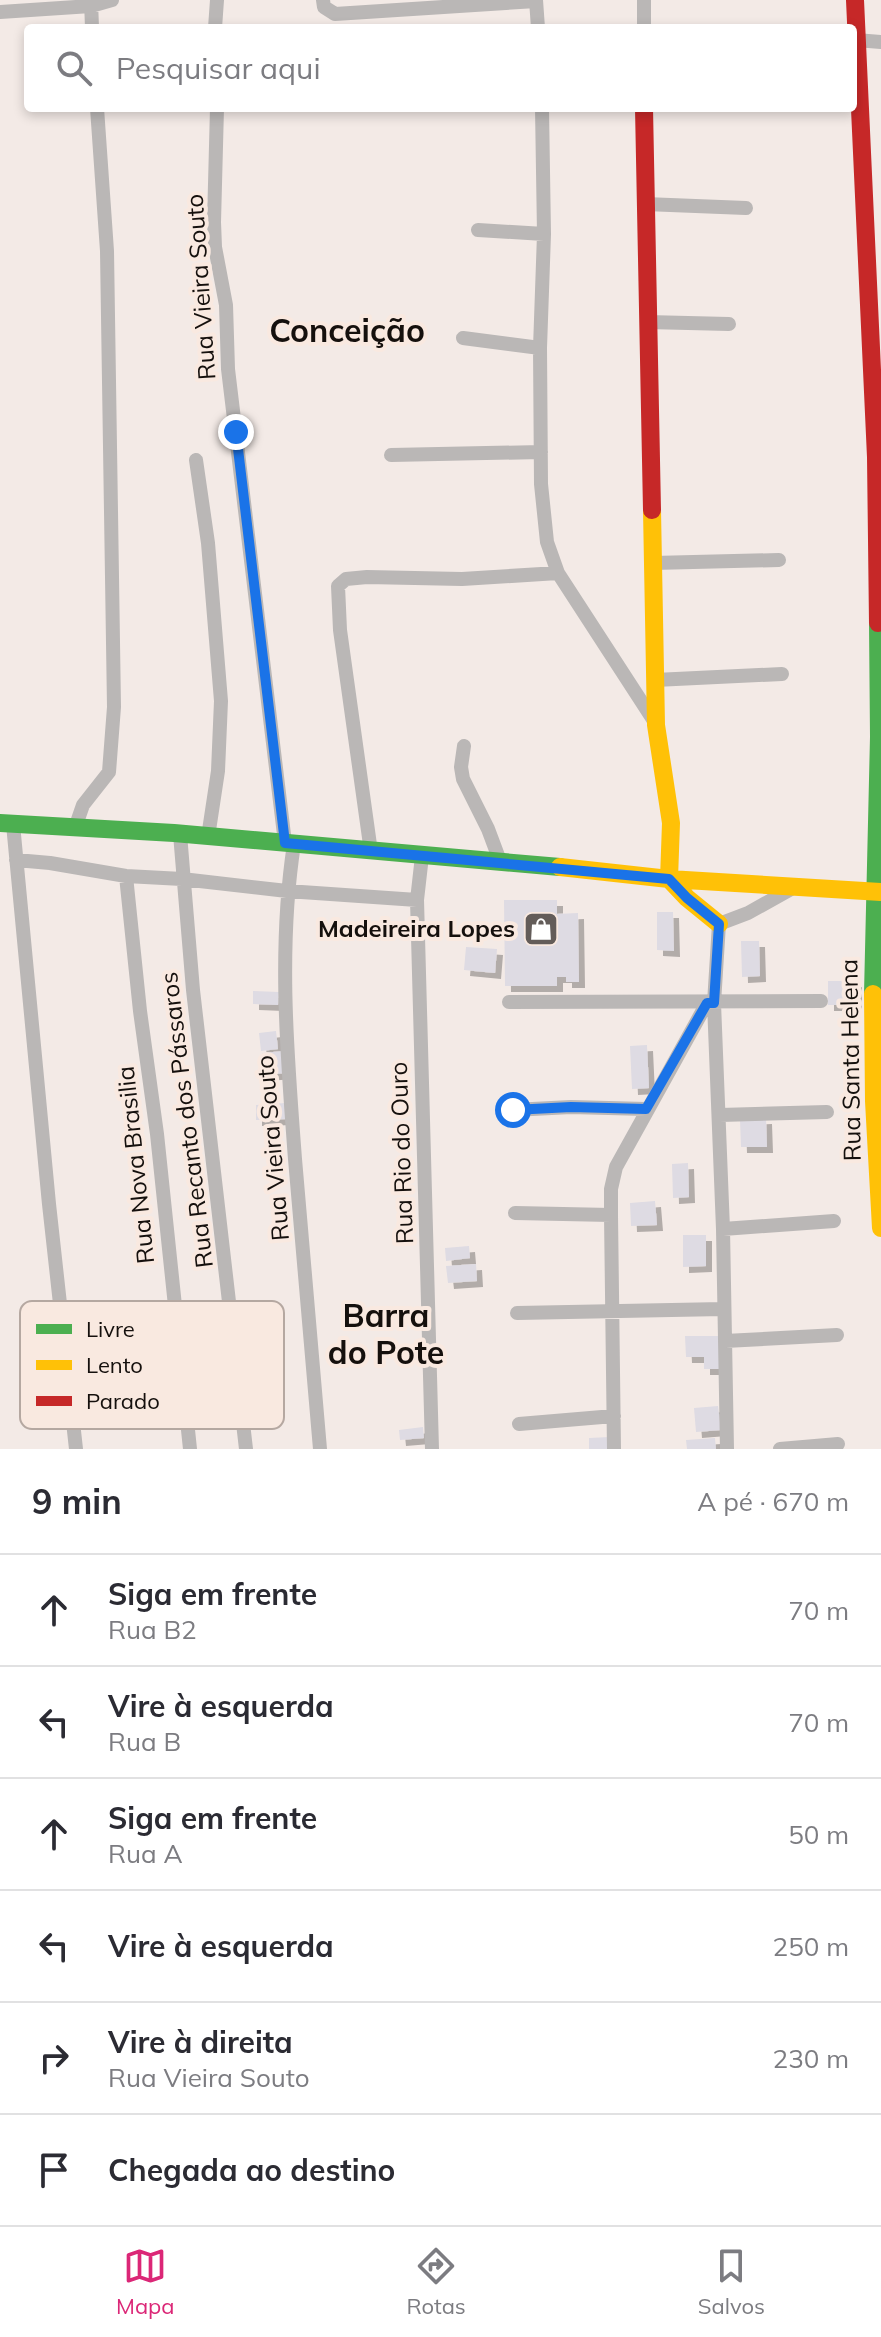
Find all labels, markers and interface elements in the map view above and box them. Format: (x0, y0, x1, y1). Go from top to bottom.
search box (24, 24, 857, 112)
icon: search (52, 46, 96, 90)
text: Pesquisar aqui (116, 49, 321, 87)
street label: Rua Vieira Souto (179, 193, 221, 381)
district label: Conceição (269, 310, 425, 350)
route end (218, 414, 254, 450)
shop icon: Madeireira Lopes (522, 910, 560, 948)
place label: Madeireira Lopes (318, 913, 515, 943)
street label: Rua Santa Helena (833, 959, 867, 1161)
street label: Rua Recanto dos Pássaros (153, 971, 219, 1270)
street label: Rua Vieira Souto (249, 1054, 295, 1242)
street label: Rua Rio do Ouro (383, 1061, 419, 1245)
street label: Rua Nova Brasilia (110, 1065, 160, 1265)
route start (495, 1092, 531, 1128)
district label: Barra do Pote (328, 1295, 444, 1372)
legend (20, 1301, 284, 1429)
text: Livre (86, 1315, 135, 1343)
text: Lento (86, 1351, 143, 1379)
text: Parado (86, 1387, 160, 1415)
text: 9 min (32, 1480, 122, 1523)
text: A pé · 670 m (697, 1485, 849, 1518)
text: Siga em frente (108, 1575, 317, 1613)
icon: ahead (32, 1588, 76, 1632)
text: 70 m (788, 1594, 849, 1627)
text: Rua B2 (108, 1613, 197, 1646)
text: Vire à esquerda (108, 1687, 334, 1725)
icon: left (32, 1700, 76, 1744)
text: 70 m (788, 1706, 849, 1739)
text: Rua B (108, 1725, 181, 1758)
text: Siga em frente (108, 1799, 317, 1837)
icon: ahead (32, 1812, 76, 1856)
text: 50 m (788, 1818, 849, 1851)
text: Rua A (108, 1837, 183, 1870)
icon: left (32, 1924, 76, 1968)
text: Vire à esquerda (108, 1927, 334, 1965)
text: 250 m (773, 1930, 849, 1963)
text: Vire à direita (108, 2023, 293, 2061)
icon: right (32, 2036, 76, 2080)
text: 230 m (773, 2042, 849, 2075)
text: Rua Vieira Souto (108, 2061, 310, 2094)
icon: arrive (32, 2148, 76, 2192)
text: Chegada ao destino (108, 2151, 395, 2189)
tab: Mapa (116, 2244, 175, 2320)
tab: Rotas (407, 2244, 466, 2320)
tab: Salvos (698, 2244, 765, 2320)

